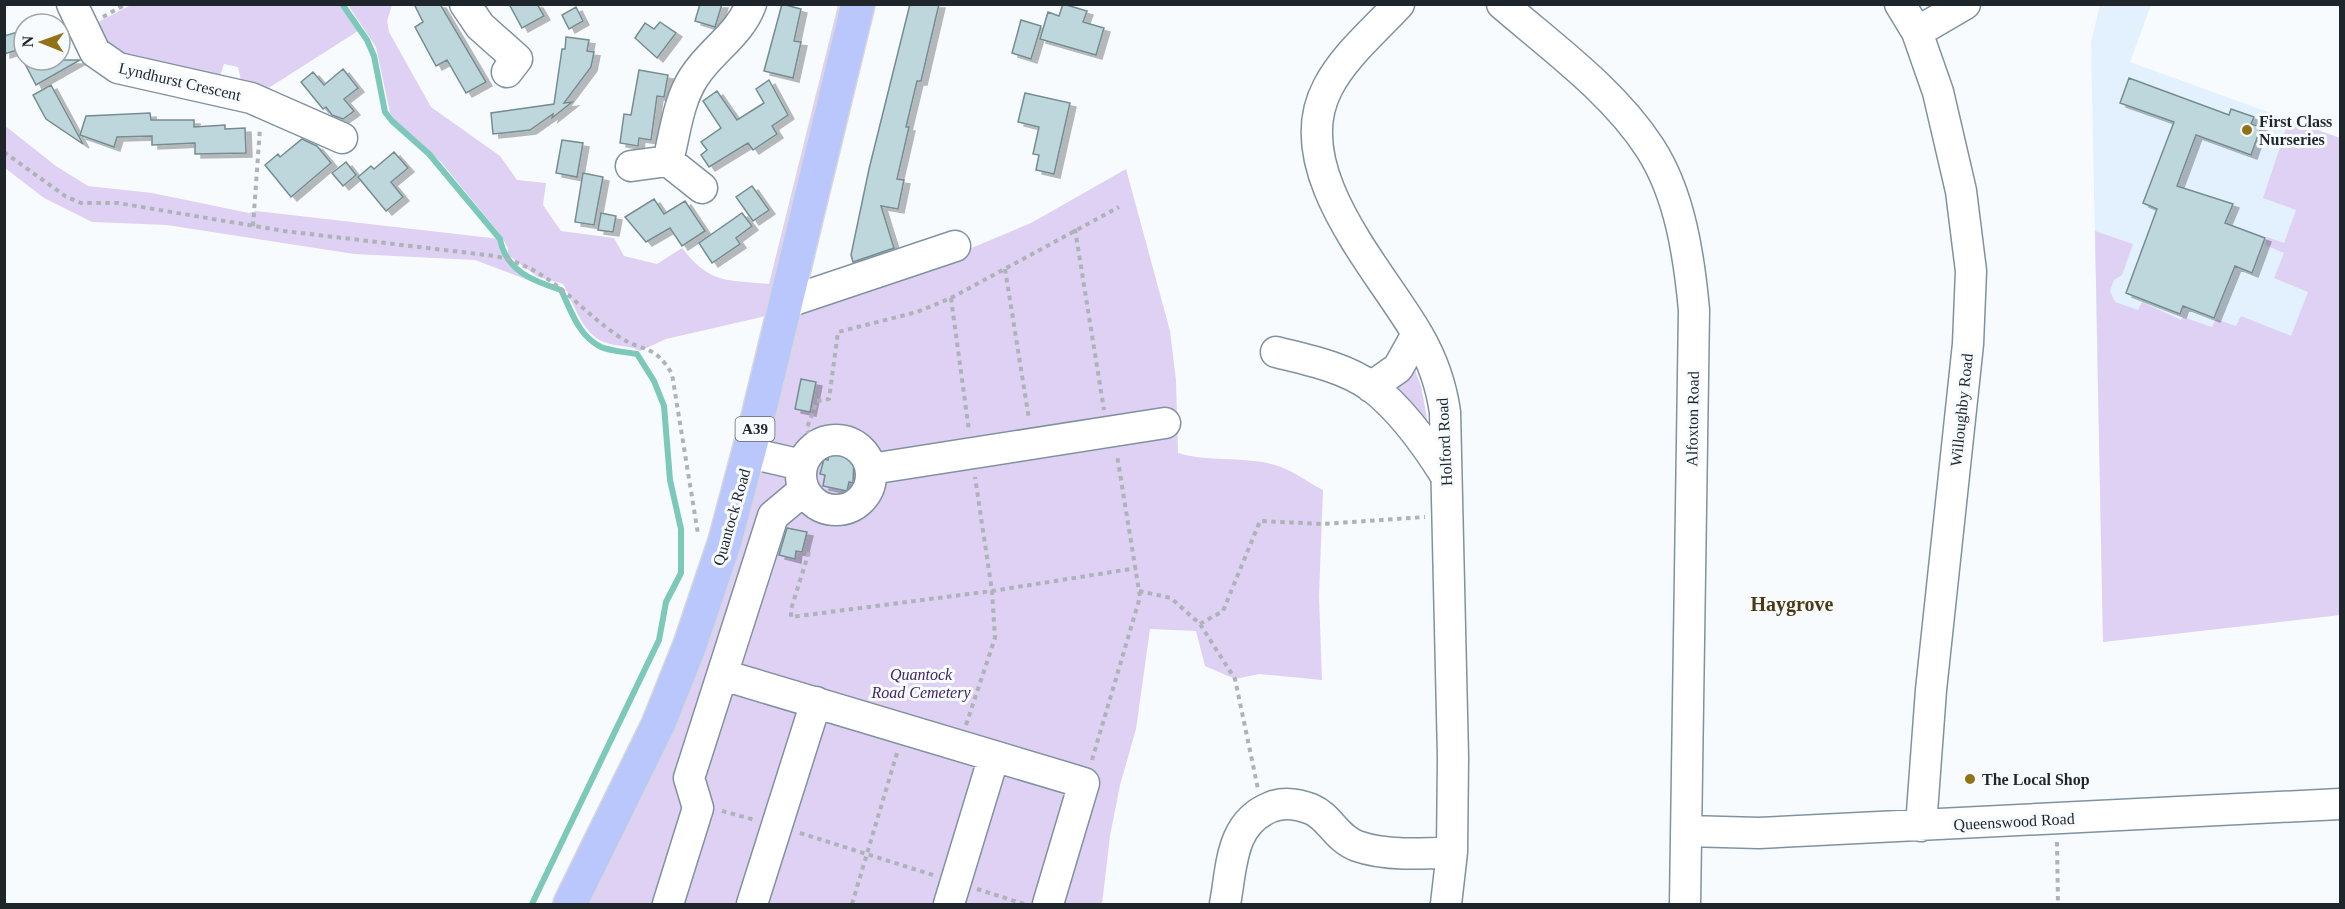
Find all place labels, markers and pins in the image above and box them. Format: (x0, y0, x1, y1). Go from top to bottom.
place label: First Class Nurseries (2259, 113, 2332, 148)
marker: First Class Nurseries (2240, 123, 2254, 137)
place label: The Local Shop (1982, 771, 2090, 789)
marker: The Local Shop (1963, 772, 1977, 786)

